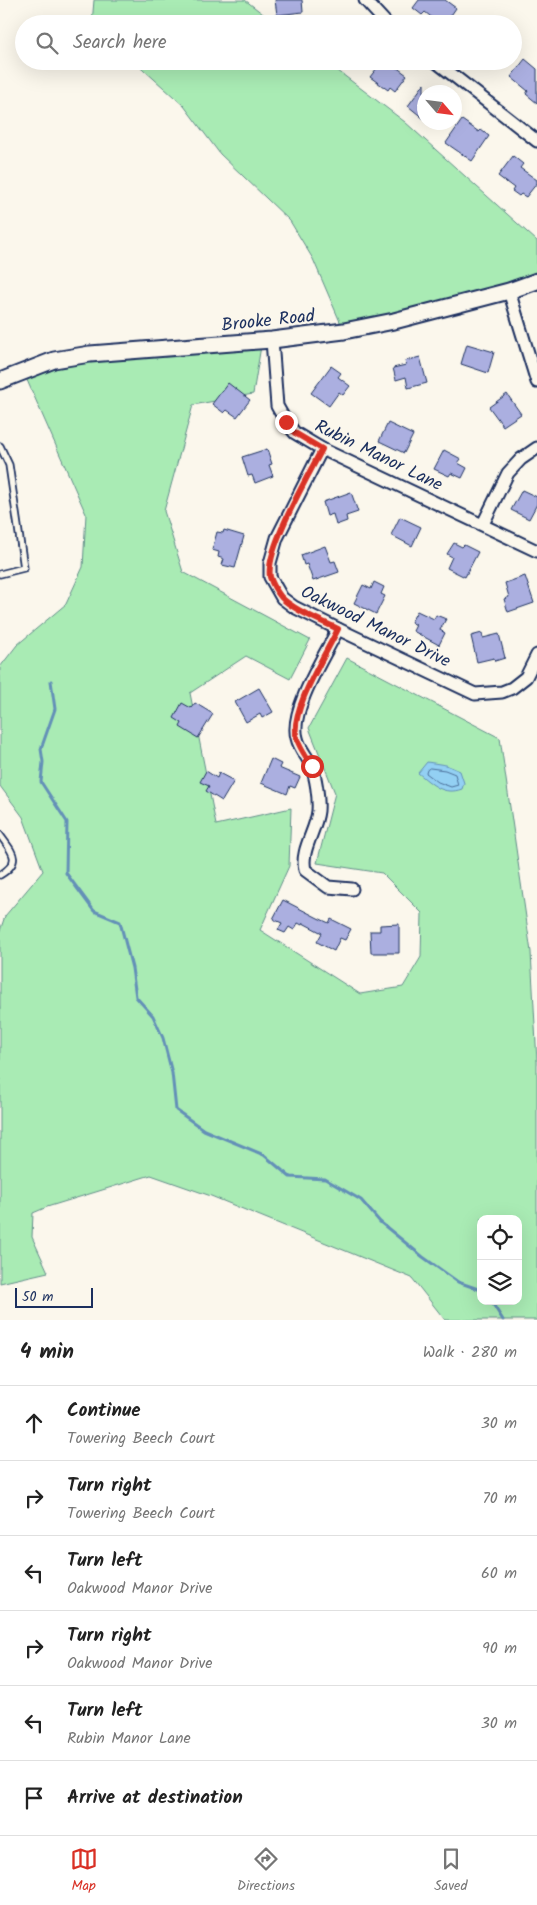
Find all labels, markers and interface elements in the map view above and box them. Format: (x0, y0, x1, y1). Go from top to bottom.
search box (15, 15, 522, 70)
text: Search here (73, 28, 167, 58)
icon: search (33, 29, 61, 57)
north arrow (417, 85, 462, 130)
street label: Brooke Road (220, 302, 317, 341)
route end (275, 411, 298, 434)
street label: Rubin Manor Lane (309, 413, 447, 500)
street label: Oakwood Manor Drive (295, 578, 455, 676)
route start (301, 755, 324, 778)
map controls (477, 1215, 522, 1305)
button: locate (477, 1215, 522, 1260)
button: layers (477, 1260, 522, 1305)
scale bar (15, 1285, 92, 1308)
text: 50 m (22, 1286, 53, 1308)
text: 4 min (20, 1336, 74, 1369)
text: Walk · 280 m (423, 1340, 517, 1365)
text: Continue (67, 1396, 140, 1426)
icon: ahead (20, 1409, 48, 1437)
text: 30 m (481, 1411, 517, 1436)
text: Towering Beech Court (67, 1426, 215, 1451)
text: Turn right (67, 1471, 152, 1501)
icon: right (20, 1484, 48, 1512)
text: 70 m (482, 1486, 517, 1511)
text: Towering Beech Court (67, 1501, 215, 1526)
text: Turn left (67, 1546, 142, 1576)
icon: left (20, 1559, 48, 1587)
text: 60 m (481, 1561, 517, 1586)
text: Oakwood Manor Drive (67, 1576, 212, 1601)
text: Turn right (67, 1621, 152, 1651)
icon: right (20, 1634, 48, 1662)
text: 90 m (482, 1636, 517, 1661)
text: Oakwood Manor Drive (67, 1651, 212, 1676)
text: Turn left (67, 1696, 142, 1726)
icon: left (20, 1709, 48, 1737)
text: 30 m (481, 1711, 517, 1736)
text: Rubin Manor Lane (67, 1726, 191, 1751)
text: Arrive at destination (67, 1783, 243, 1813)
icon: arrive (20, 1784, 48, 1812)
tab: Map (70, 1845, 98, 1897)
tab: Directions (237, 1845, 295, 1897)
tab: Saved (434, 1845, 467, 1897)

